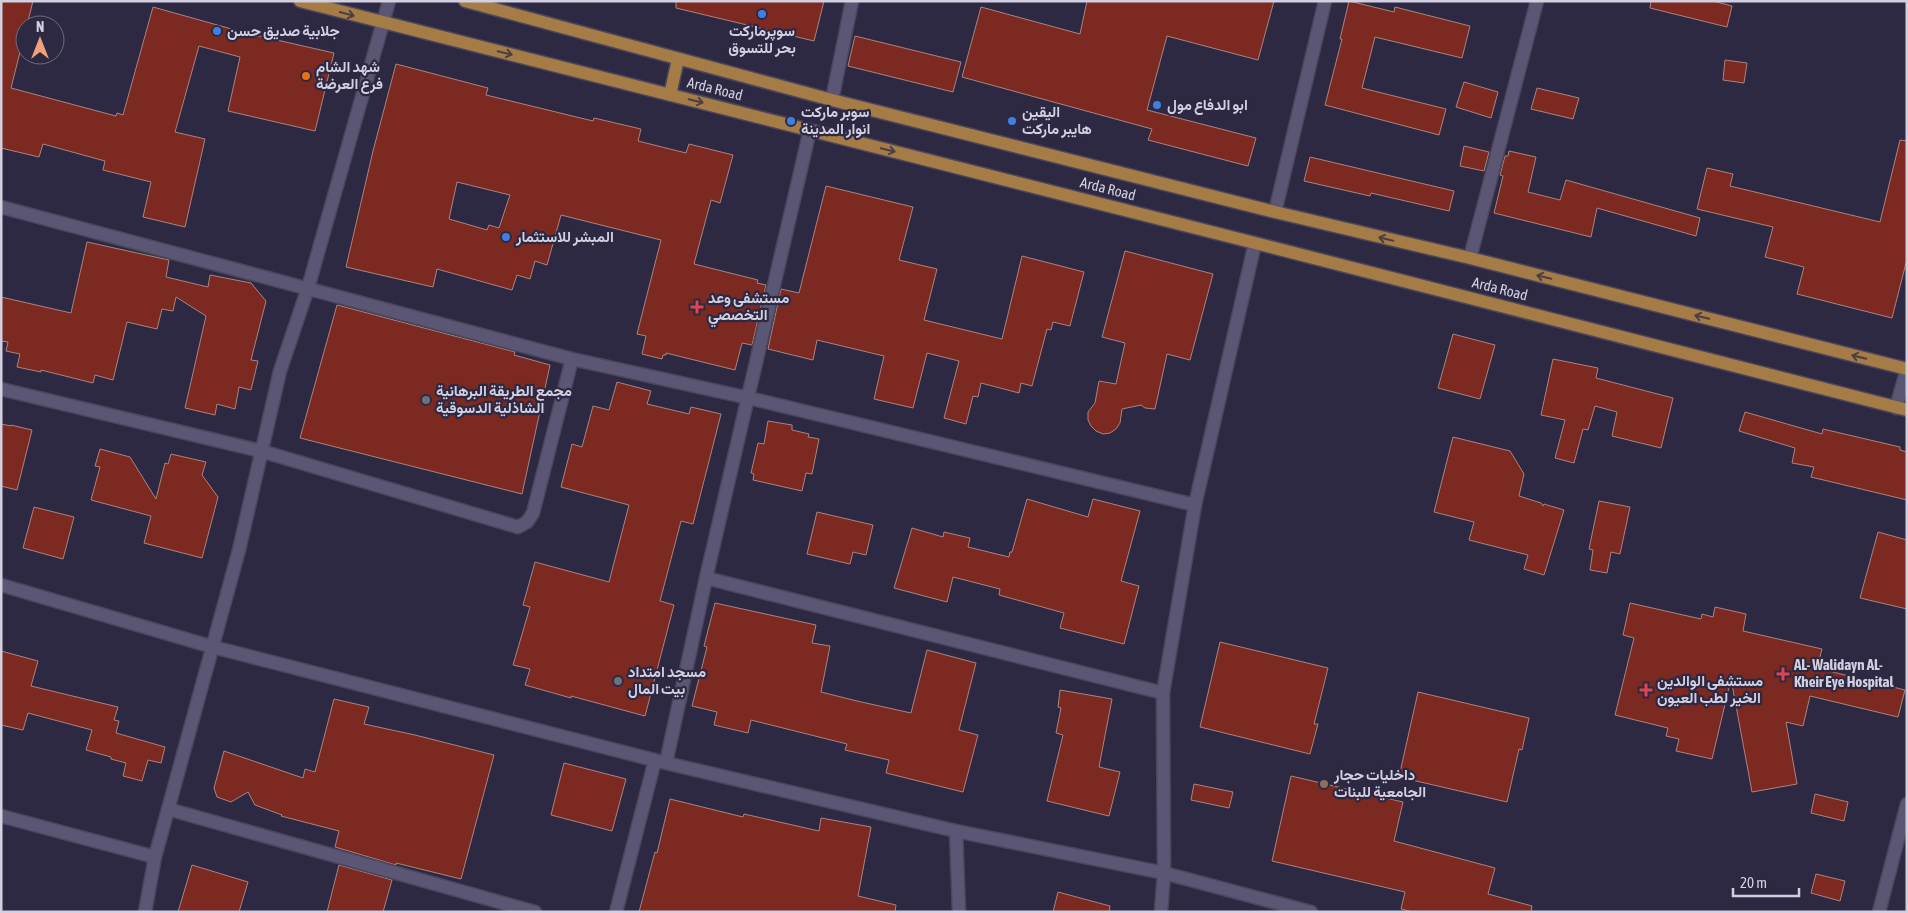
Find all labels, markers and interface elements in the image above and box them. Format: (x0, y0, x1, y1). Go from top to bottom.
marker: سوپرمارکت بحر للتسوق (756, 8, 768, 20)
one-way arrow (339, 9, 355, 19)
north arrow (15, 15, 65, 65)
text: N (36, 19, 44, 35)
place label: جلابية صديق حسن (227, 22, 340, 40)
place label: سوپرمارکت بحر للتسوق (728, 22, 796, 57)
marker: جلابية صديق حسن (211, 25, 223, 37)
one-way arrow (496, 49, 512, 58)
place label: شهد الشام فرع العرضة (316, 58, 383, 94)
marker: شهد الشام فرع العرضة (300, 70, 312, 82)
street label: Arda Road (686, 73, 745, 104)
place label: ابو الدفاع مول (1167, 96, 1248, 115)
one-way arrow (688, 97, 704, 106)
marker: ابو الدفاع مول (1151, 99, 1163, 111)
place label: سوبر ماركت انوار المدينة (801, 103, 870, 138)
place label: اليقين هايبر ماركت (1022, 103, 1092, 138)
marker: سوبر ماركت انوار المدينة (785, 115, 797, 127)
marker: اليقين هايبر ماركت (1006, 115, 1018, 127)
one-way arrow (879, 146, 895, 155)
street label: Arda Road (1079, 173, 1138, 204)
place label: المبشر للاستثمار (515, 228, 614, 246)
marker: المبشر للاستثمار (500, 231, 512, 243)
one-way arrow (1379, 234, 1395, 243)
one-way arrow (1537, 272, 1553, 281)
street label: Arda Road (1471, 273, 1530, 304)
place label: مستشفى وعد التخصصي (708, 289, 789, 328)
marker: مستشفى وعد التخصصي (690, 300, 704, 314)
one-way arrow (1694, 312, 1710, 321)
one-way arrow (1852, 352, 1868, 361)
place label: مجمع الطريقة البرهانية الشاذلية الدسوقية (436, 382, 572, 417)
marker: مجمع الطريقة البرهانية الشاذلية الدسوقية (420, 394, 432, 406)
place label: AL- Walidayn AL- Kheir Eye Hospital (1793, 656, 1895, 690)
place label: مسجد امتداد بيت المال (628, 663, 706, 698)
marker: AL- Walidayn AL- Kheir Eye Hospital (1776, 667, 1790, 681)
place label: مستشفى الوالدين الخير لطب العيون (1657, 672, 1763, 707)
marker: مسجد امتداد بيت المال (612, 675, 624, 687)
marker: مستشفى الوالدين الخير لطب العيون (1639, 683, 1653, 697)
place label: داخليات حجار الجامعية للبنات (1333, 766, 1426, 801)
marker: داخليات حجار الجامعية للبنات (1318, 778, 1330, 790)
scale bar (1733, 866, 1799, 898)
text: 20 m (1740, 874, 1767, 891)

